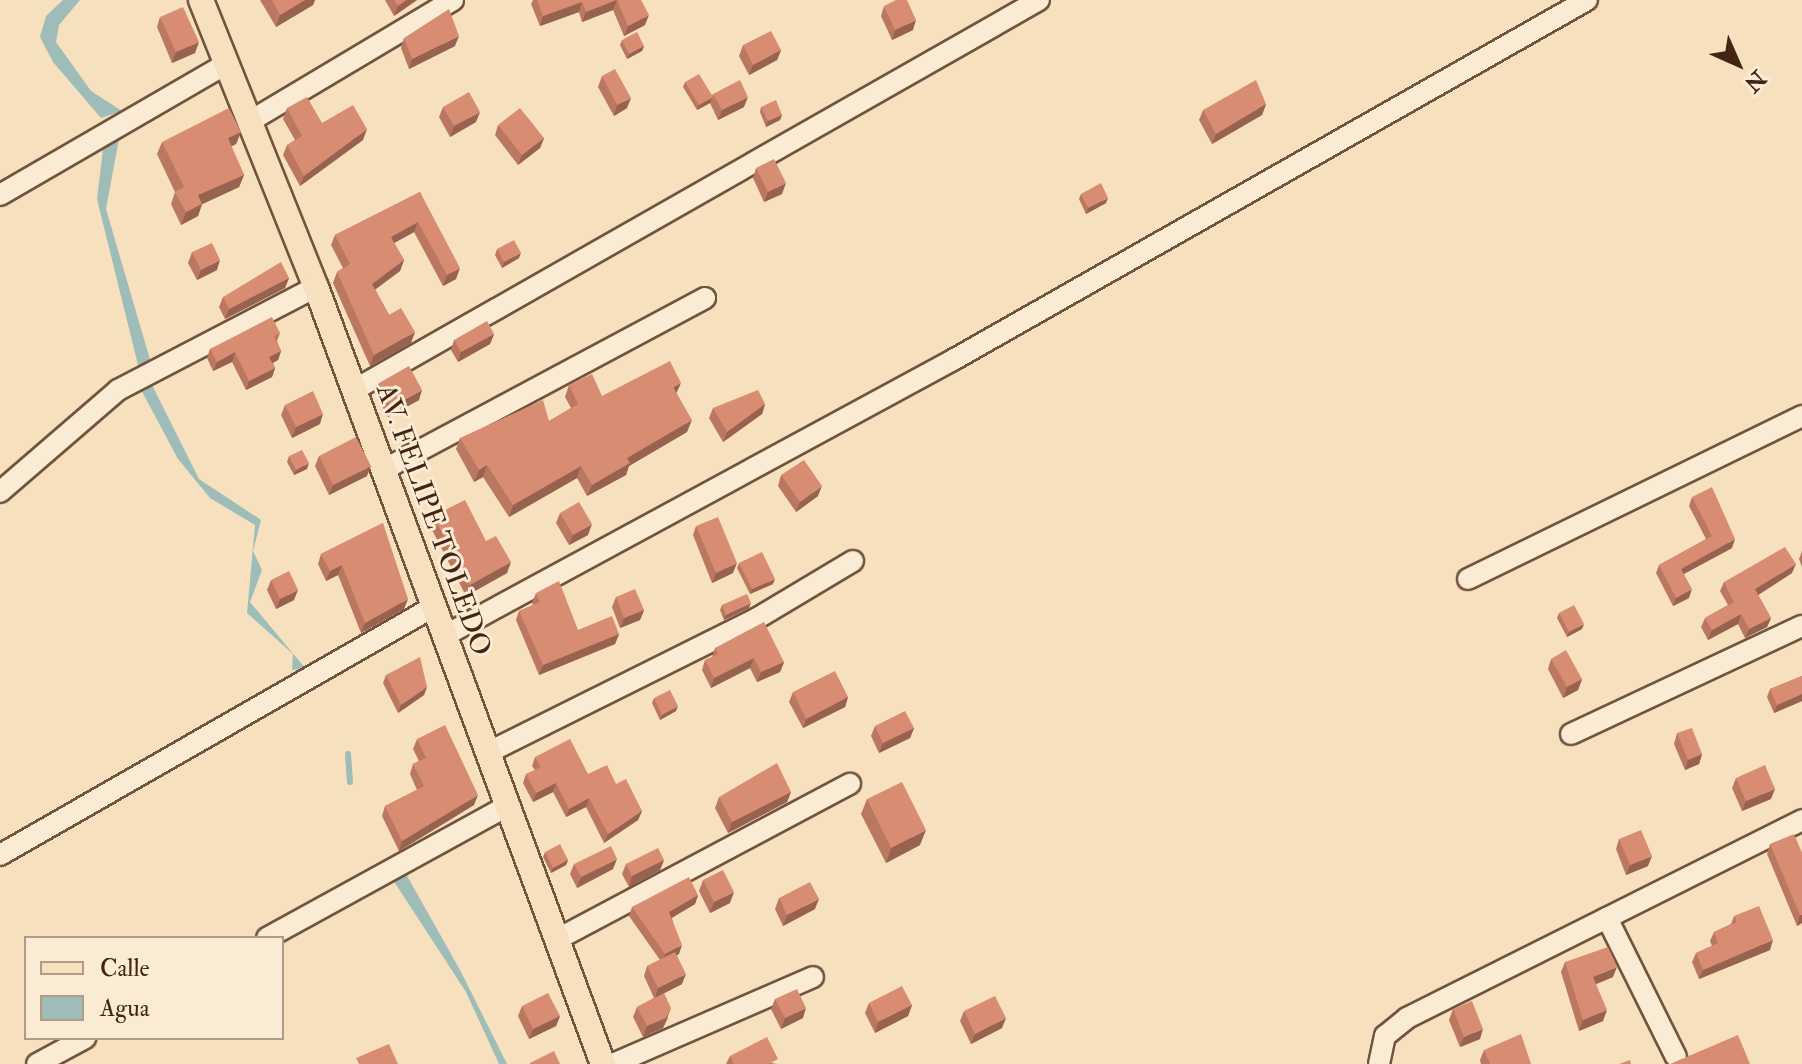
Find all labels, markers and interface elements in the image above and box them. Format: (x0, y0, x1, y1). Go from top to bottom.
north arrow (1698, 24, 1778, 104)
text: N (1738, 64, 1772, 98)
street label: AV. FELIPE TOLEDO (368, 380, 498, 660)
legend (24, 936, 284, 1040)
text: Calle (100, 953, 150, 984)
text: Agua (100, 993, 150, 1024)

